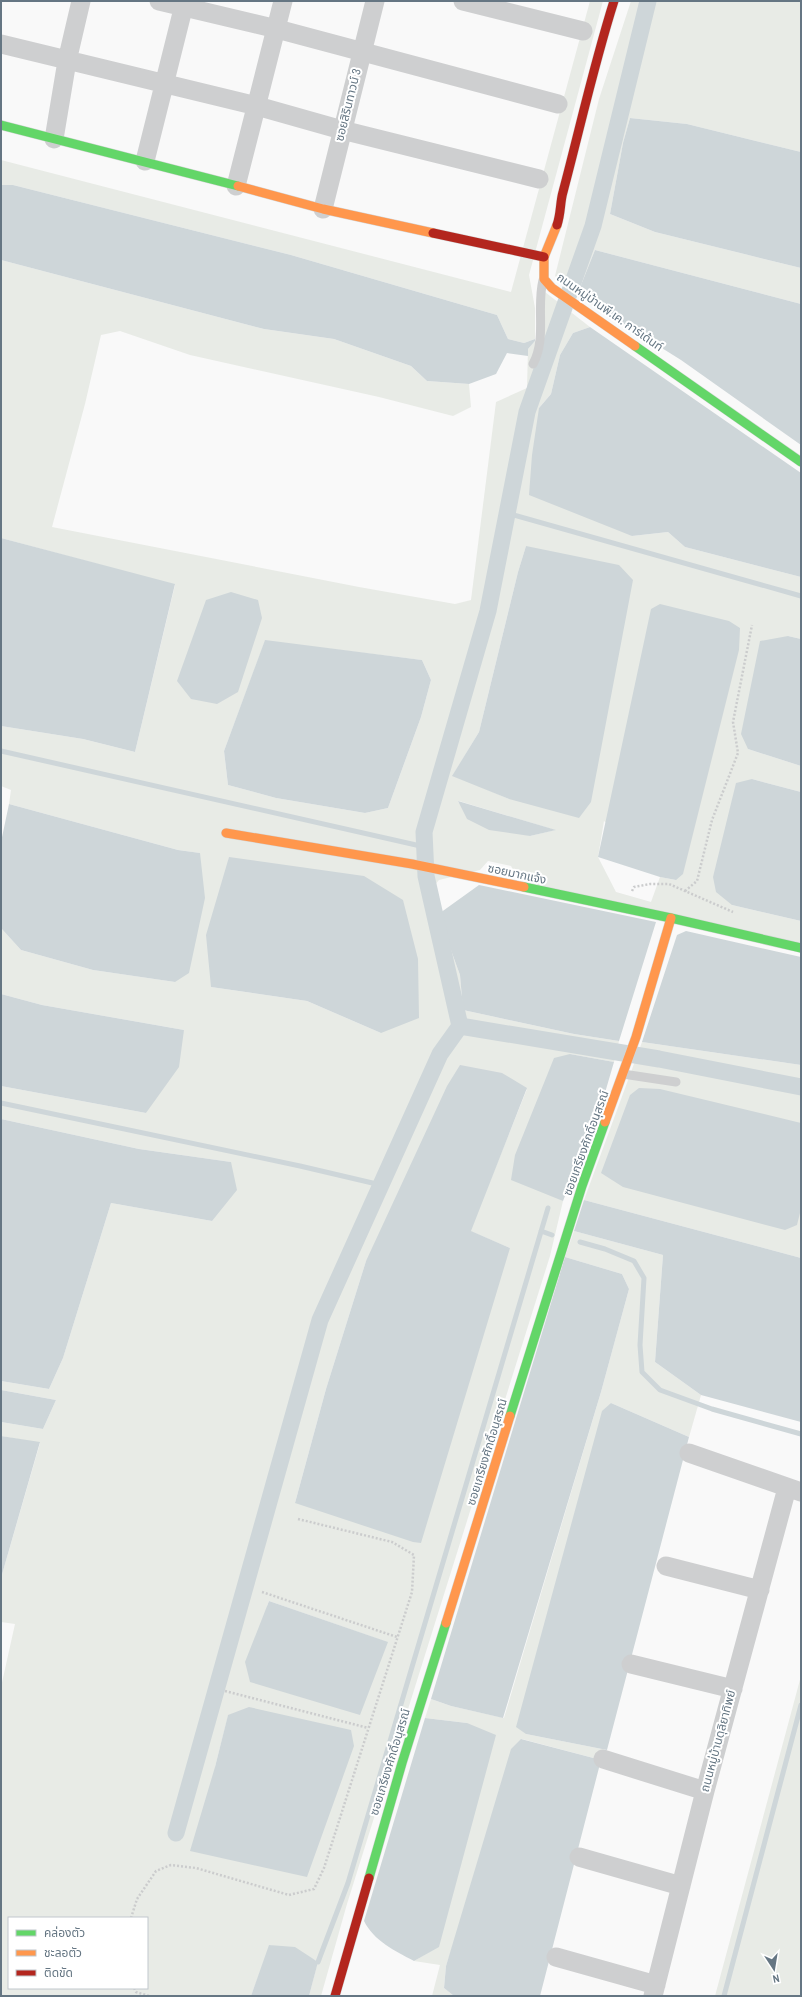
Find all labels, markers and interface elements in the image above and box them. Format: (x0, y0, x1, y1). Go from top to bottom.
street label: ซอยสิรินทาวน์ 3 (331, 67, 365, 143)
street label: ถนนหมู่บ้านพี.เค. การ์เด้นท์ (554, 269, 666, 355)
street label: ซอยมากแจ้ง (486, 860, 548, 888)
street label: ซอยเกรียงศักดิ์อนุสรณ์ (560, 1088, 612, 1198)
street label: ซอยเกรียงศักดิ์อนุสรณ์ (463, 1397, 511, 1507)
street label: ถนนหมู่บ้านดุลิยาทิพย์ (697, 1688, 739, 1794)
street label: ซอยเกรียงศักดิ์อนุสรณ์ (366, 1707, 414, 1817)
legend (8, 1917, 148, 1989)
text: คล่องตัว (44, 1925, 85, 1941)
text: ชะลอตัว (44, 1945, 82, 1961)
north arrow (754, 1949, 794, 1989)
text: ติดขัด (44, 1965, 73, 1981)
text: N (771, 1971, 781, 1986)

